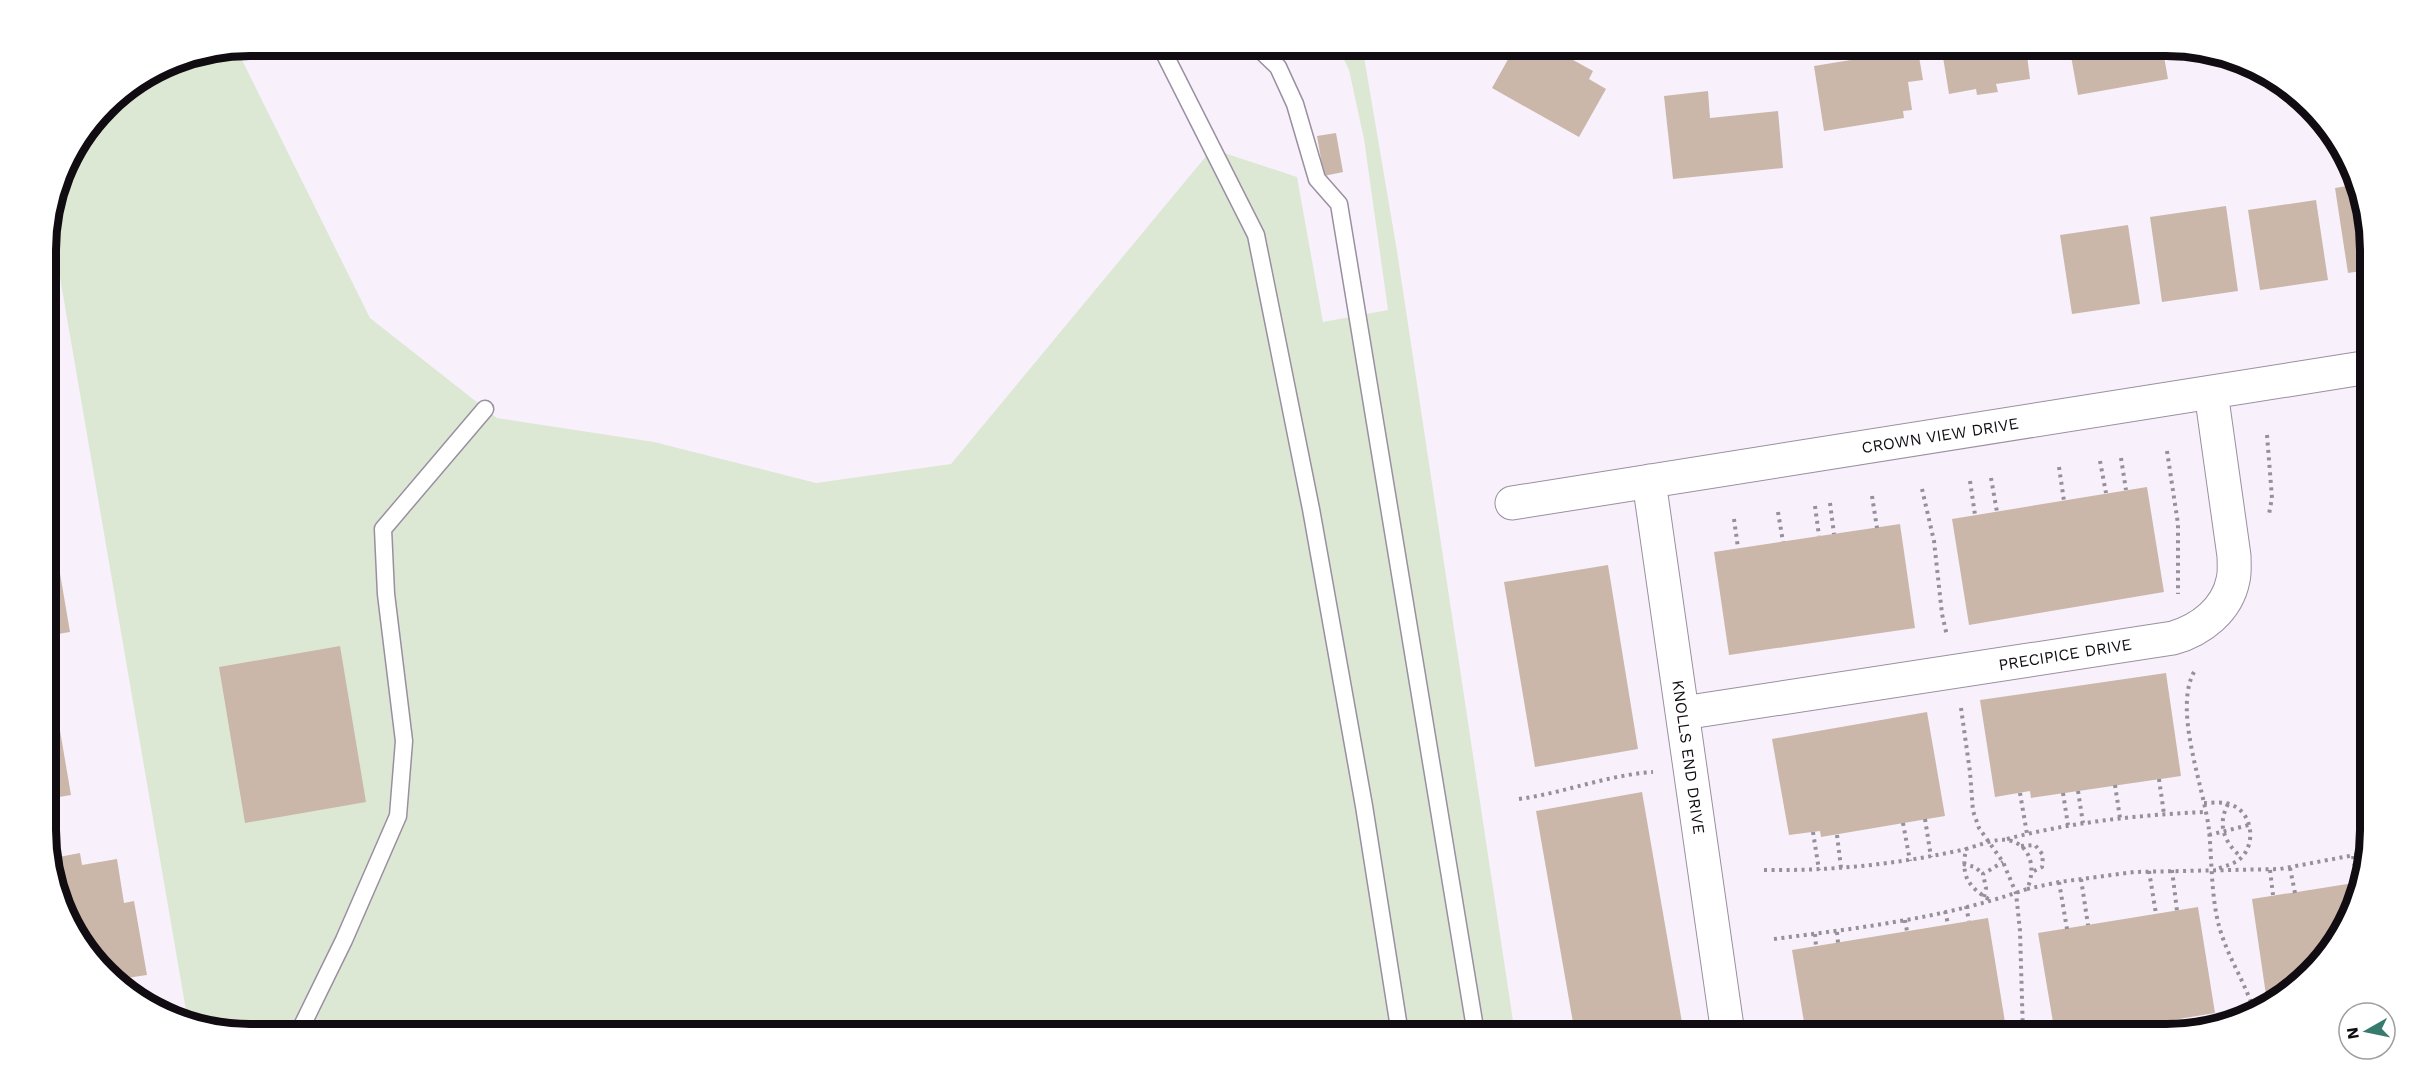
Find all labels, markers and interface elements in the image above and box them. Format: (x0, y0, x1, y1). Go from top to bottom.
street label: CROWN VIEW DRIVE (1860, 414, 2020, 457)
street label: PRECIPICE DRIVE (1997, 635, 2133, 674)
street label: KNOLLS END DRIVE (1668, 679, 1709, 835)
north arrow (2337, 1001, 2397, 1061)
text: N (2342, 1026, 2363, 1041)

